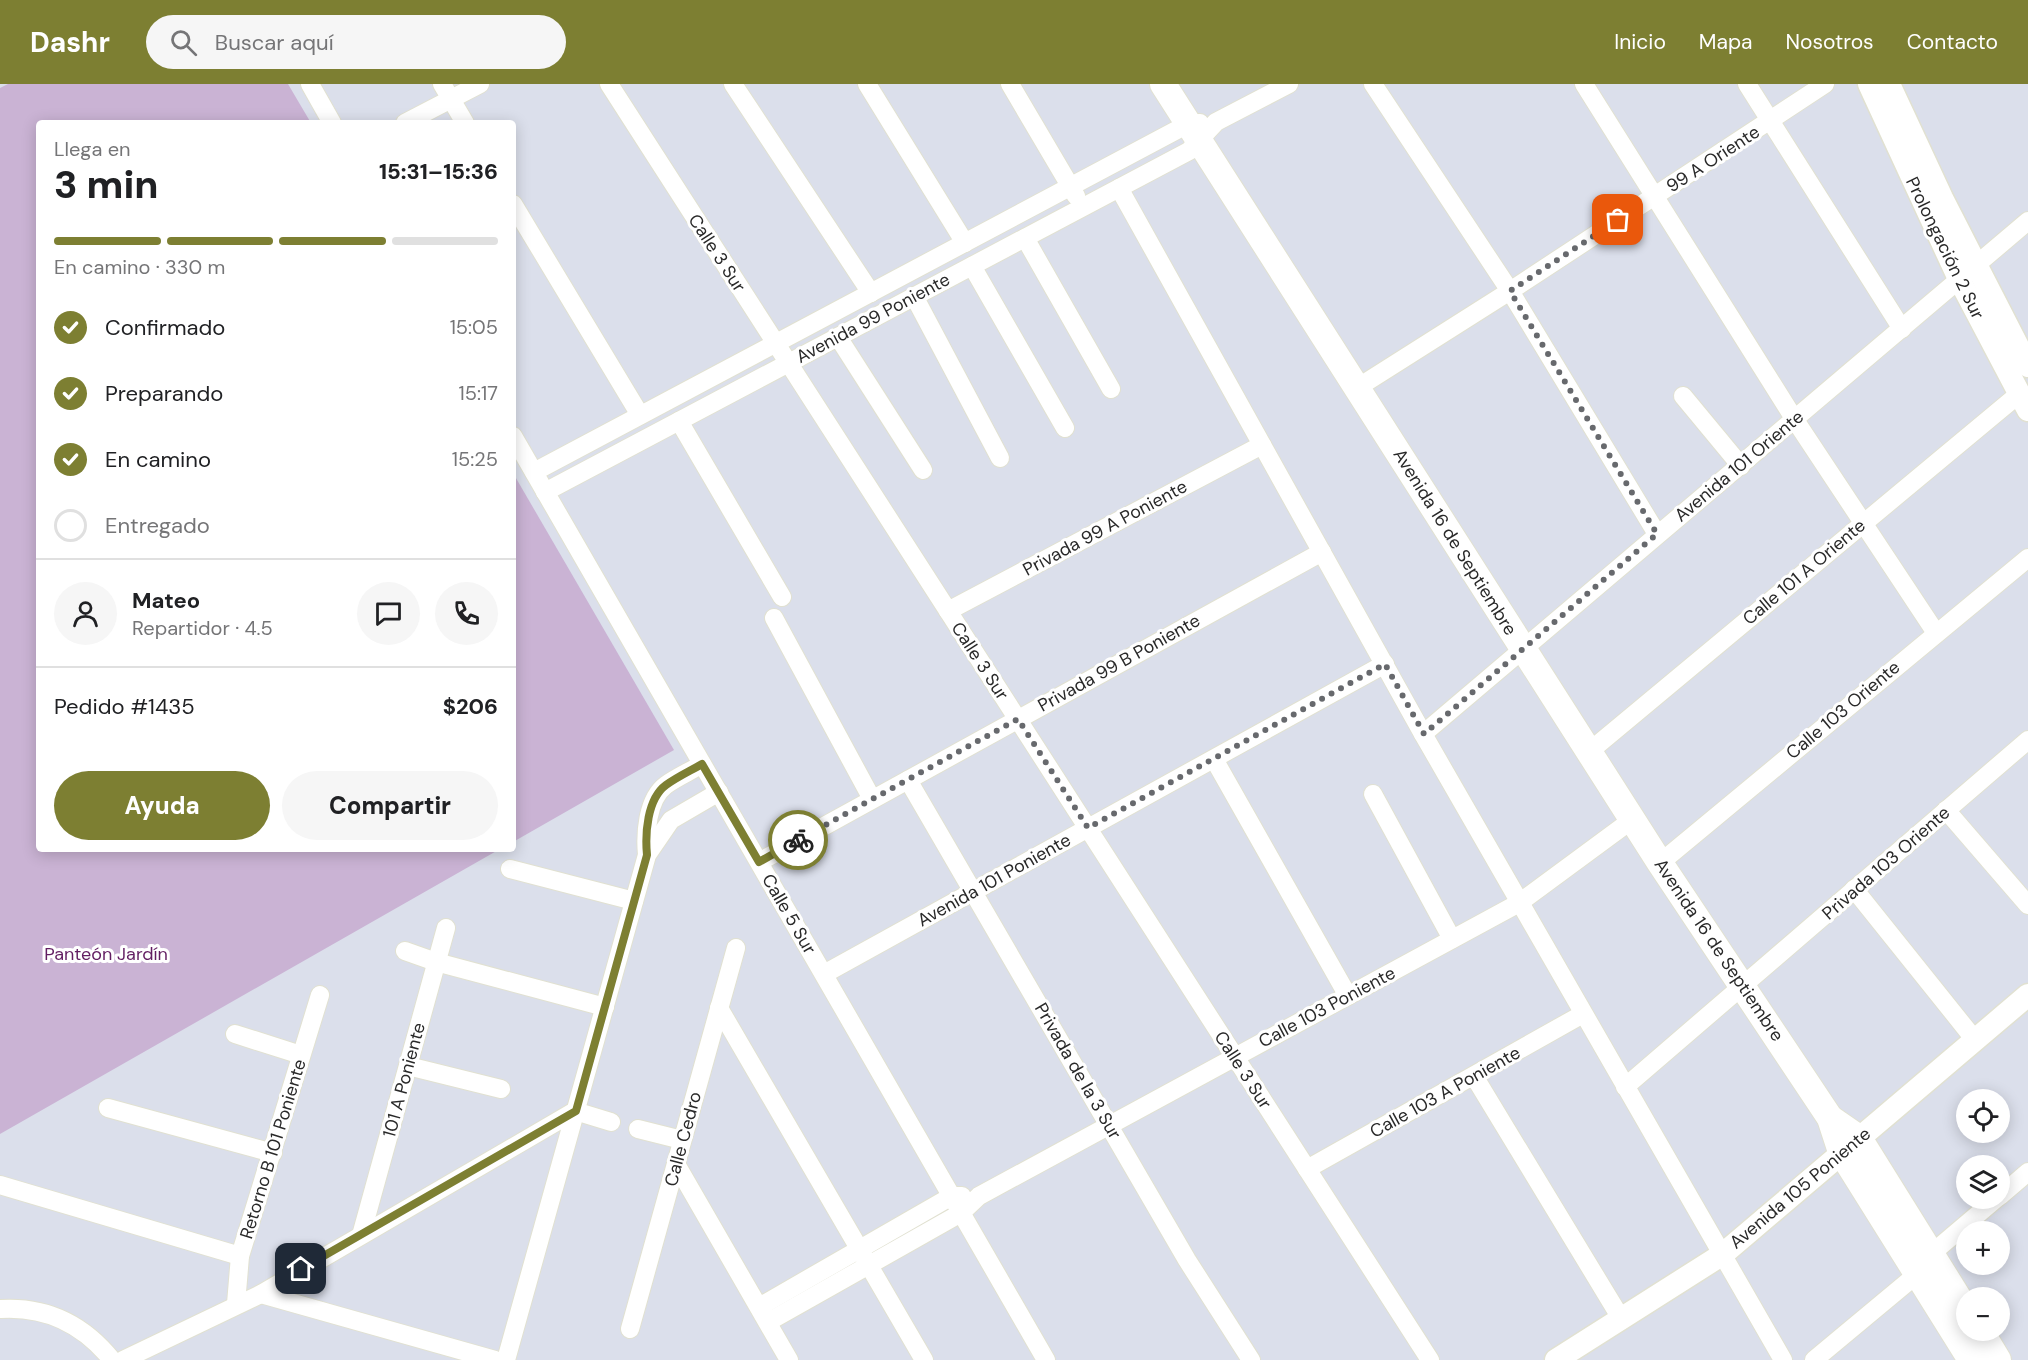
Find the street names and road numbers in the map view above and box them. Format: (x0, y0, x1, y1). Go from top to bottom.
street label: 99 A Oriente (1662, 120, 1764, 198)
street label: Prolongación 2 Sur (1900, 173, 1990, 323)
street label: Calle 3 Sur (683, 209, 751, 297)
street label: Avenida 99 Poniente (792, 267, 954, 369)
street label: Avenida 101 Oriente (1669, 405, 1809, 527)
street label: Avenida 16 de Septiembre (1388, 444, 1522, 640)
street label: Privada 99 A Poniente (1019, 474, 1191, 582)
street label: Calle 101 A Oriente (1738, 514, 1870, 630)
street label: Privada 99 B Poniente (1034, 608, 1204, 718)
street label: Calle 3 Sur (946, 617, 1014, 705)
street label: Calle 103 Oriente (1781, 655, 1905, 765)
street label: Privada 103 Oriente (1817, 801, 1955, 925)
street label: Avenida 101 Poniente (913, 828, 1075, 932)
street label: Avenida 16 de Septiembre (1649, 854, 1789, 1046)
street label: Calle 5 Sur (756, 869, 822, 959)
street label: Calle 103 Poniente (1254, 961, 1400, 1053)
street label: Privada de la 3 Sur (1029, 998, 1127, 1144)
street label: 101 A Poniente (377, 1020, 431, 1140)
street label: Calle 3 Sur (1209, 1026, 1277, 1114)
street label: Calle 103 A Poniente (1365, 1041, 1525, 1143)
street label: Retorno B 101 Poniente (234, 1056, 312, 1242)
street label: Calle Cedro (659, 1089, 707, 1189)
street label: Avenida 105 Poniente (1724, 1122, 1876, 1254)

